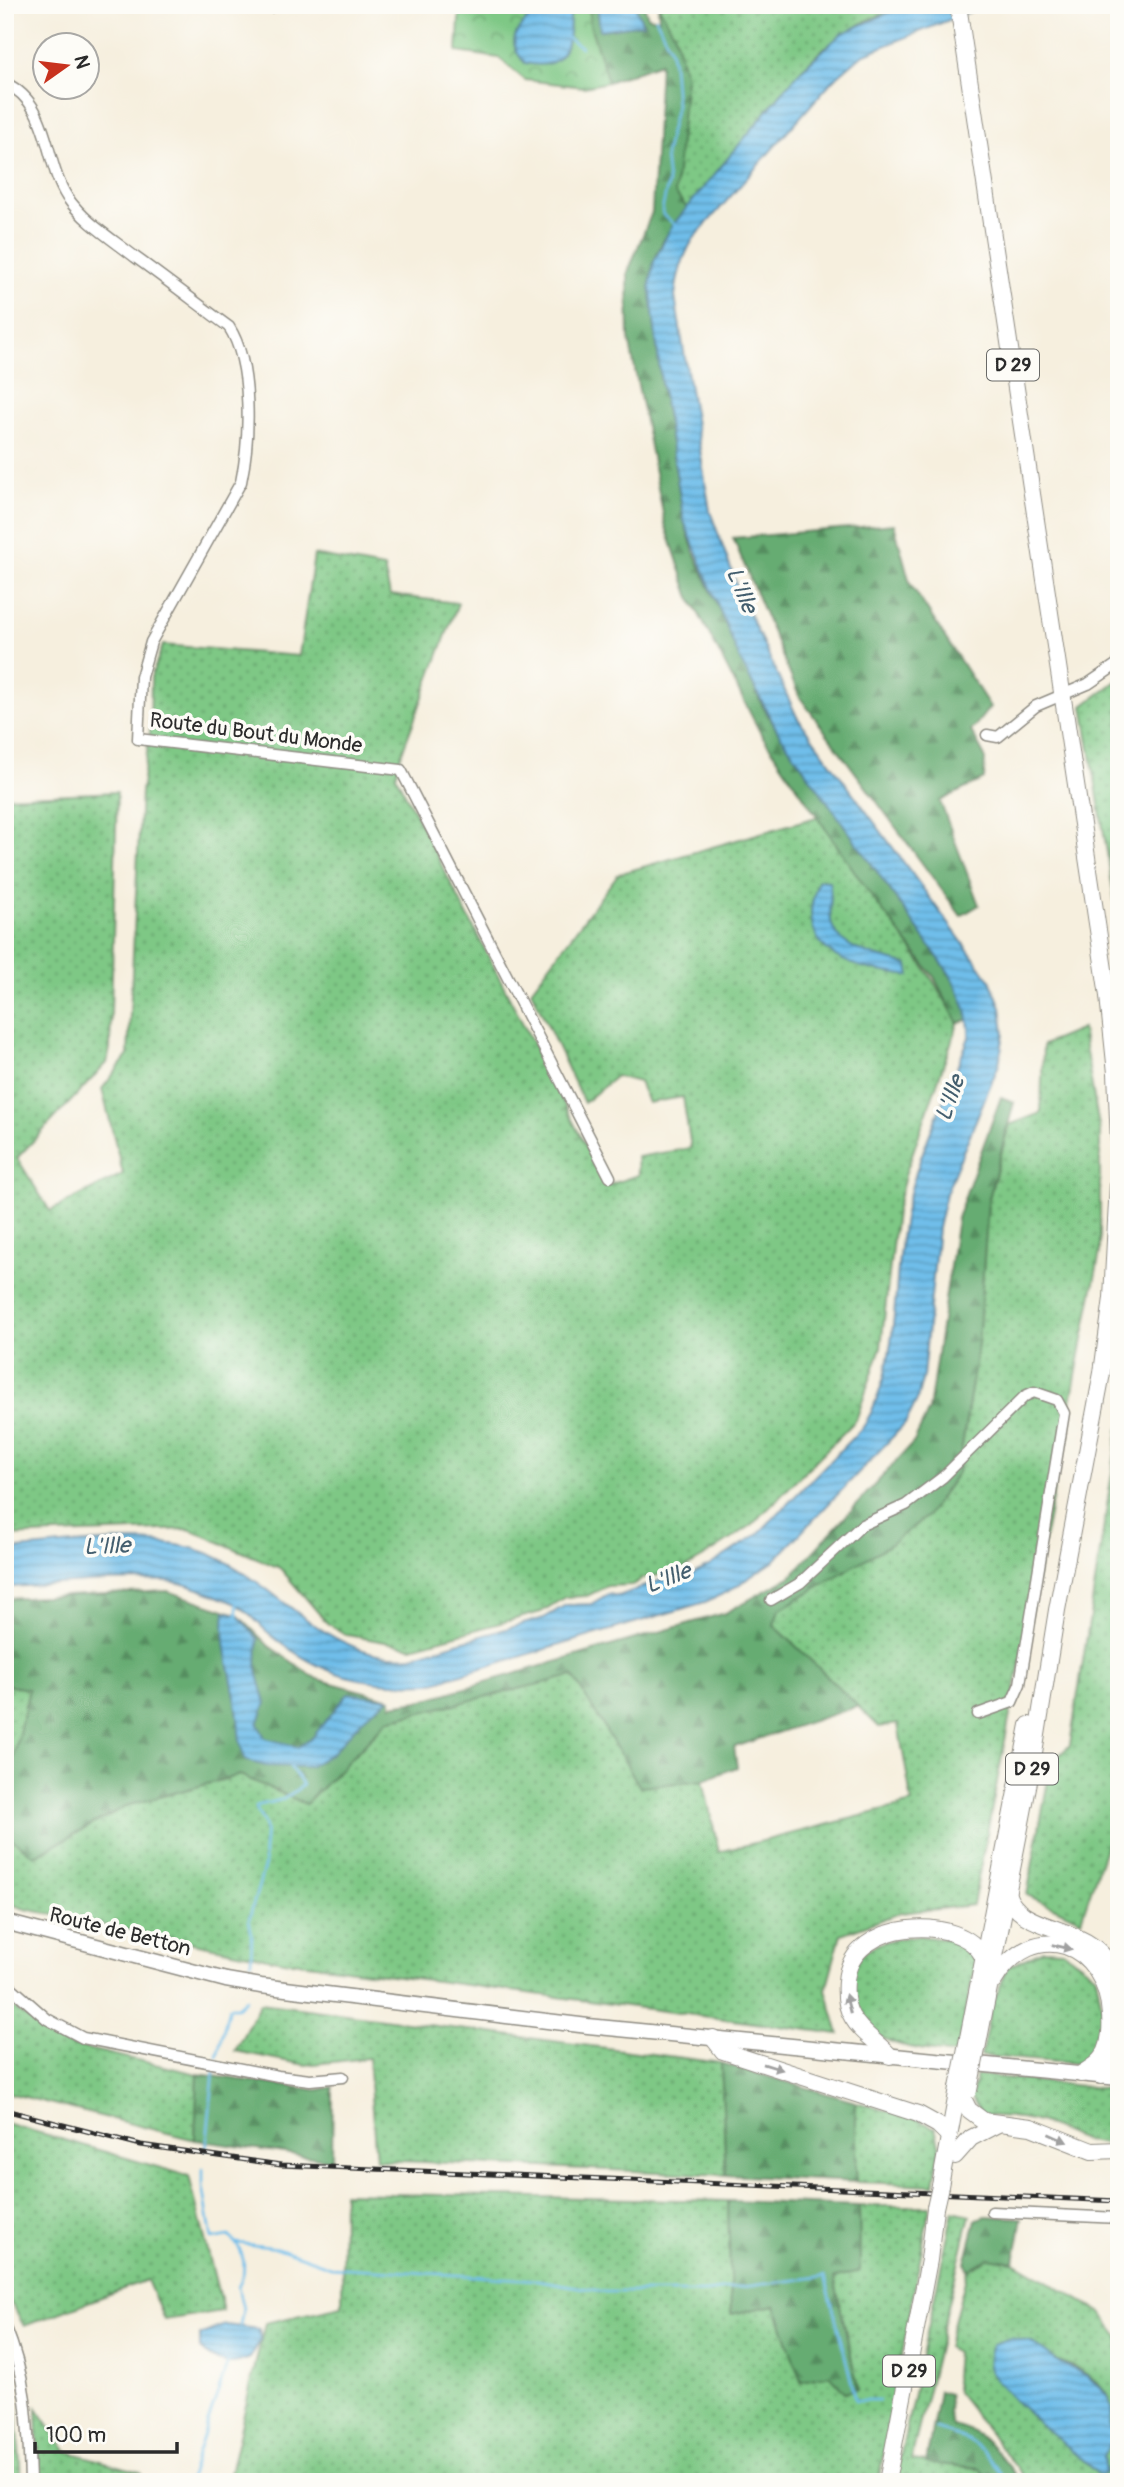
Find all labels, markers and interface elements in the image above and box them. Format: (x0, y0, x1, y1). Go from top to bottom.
north arrow (32, 32, 102, 102)
text: N (68, 53, 95, 71)
road number: D 29 (987, 350, 1039, 380)
water label: L'Ille (720, 563, 765, 619)
street label: Route du Bout du Monde (148, 707, 364, 760)
water label: L'Ille (928, 1069, 972, 1125)
water label: L'Ille (83, 1531, 133, 1561)
water label: L'Ille (641, 1555, 697, 1600)
road number: D 29 (1006, 1754, 1058, 1784)
street label: Route de Betton (46, 1901, 194, 1963)
one-way arrow (1051, 1941, 1073, 1952)
one-way arrow (842, 1993, 853, 2015)
one-way arrow (762, 2062, 783, 2072)
one-way arrow (1048, 2132, 1068, 2144)
road number: D 29 (883, 2356, 935, 2386)
scale bar (35, 2410, 177, 2454)
text: 100 m (46, 2422, 106, 2449)

